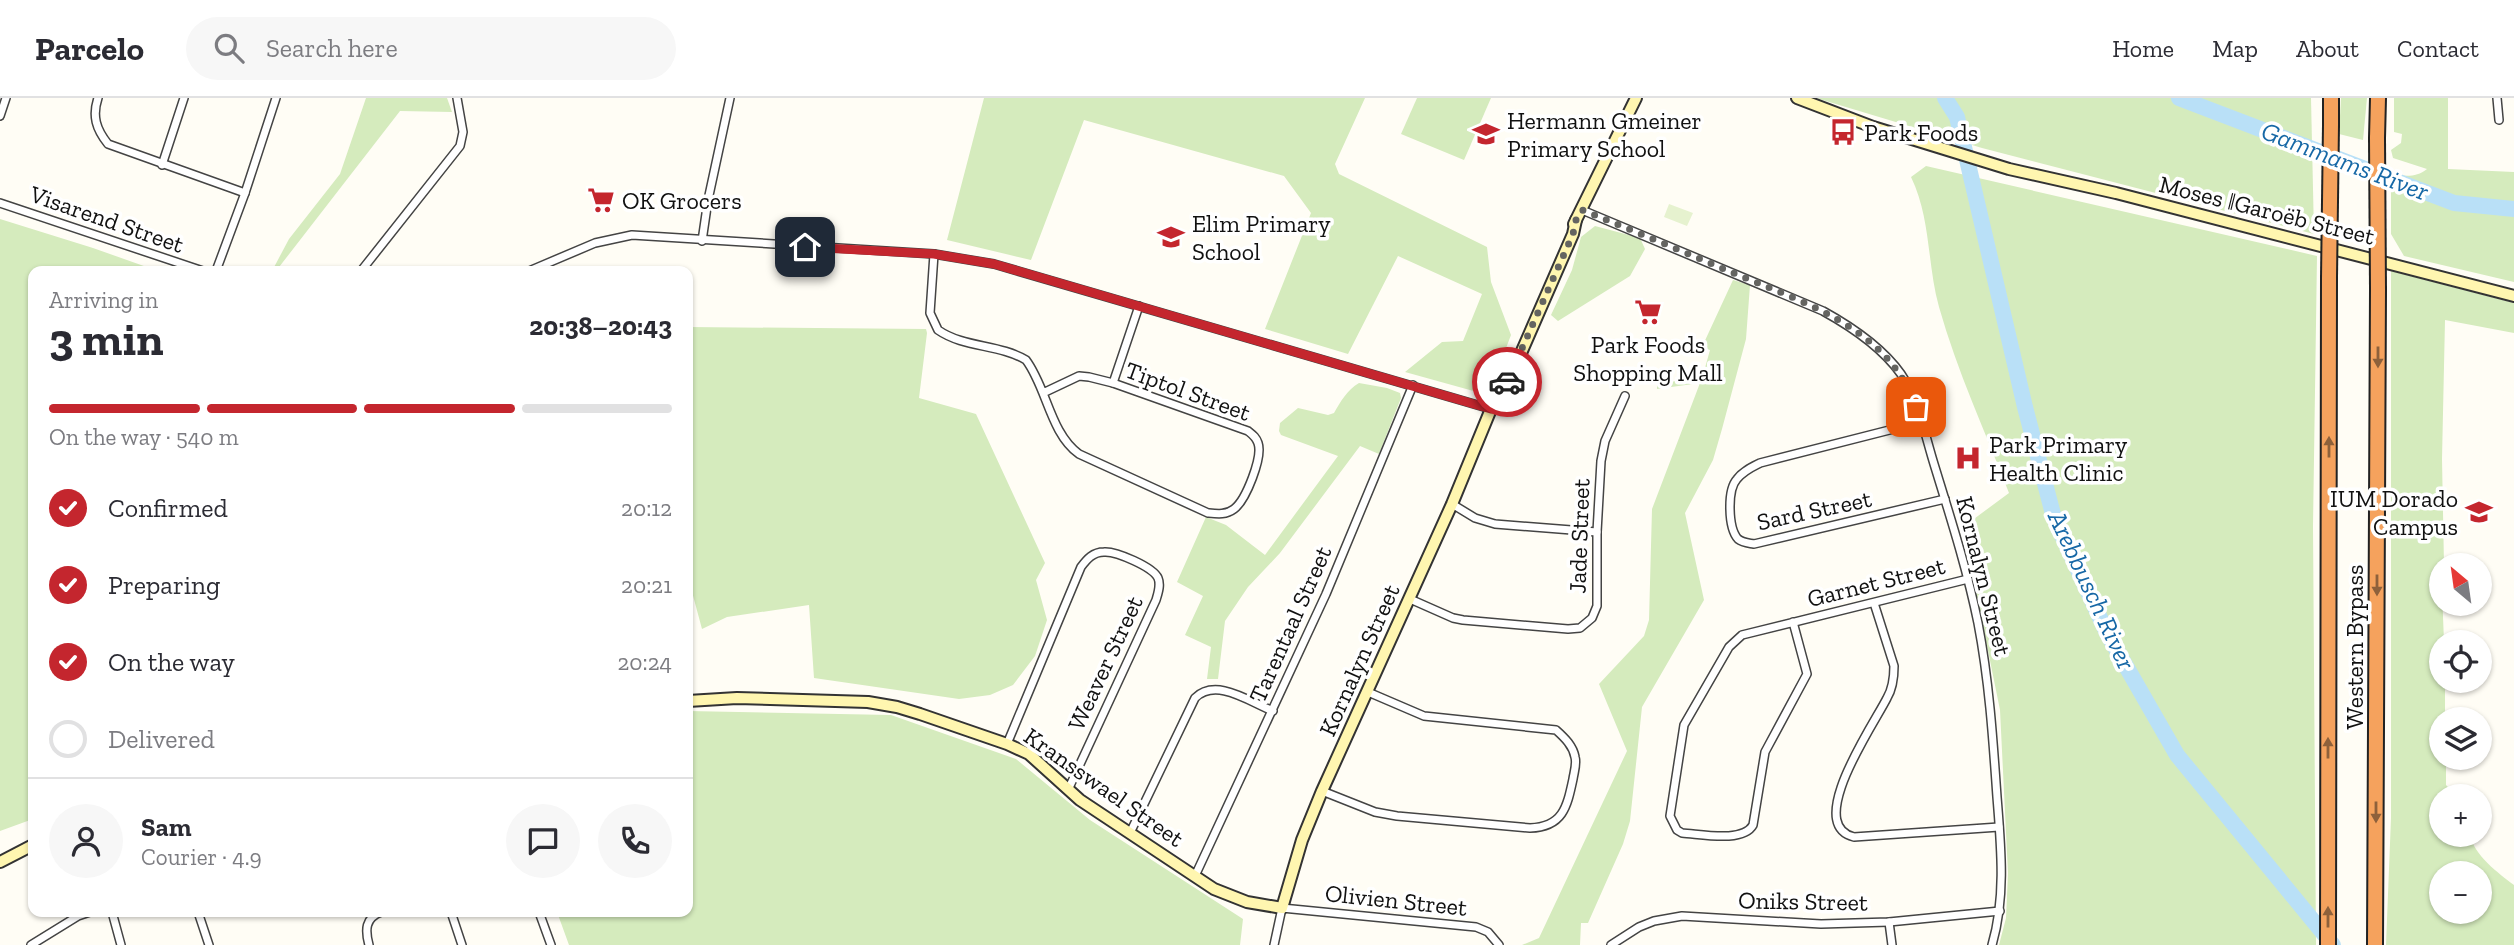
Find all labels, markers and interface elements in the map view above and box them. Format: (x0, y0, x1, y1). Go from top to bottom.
search box (186, 17, 676, 80)
text: Parcelo (35, 29, 144, 68)
icon: search (210, 29, 248, 67)
text: Search here (266, 32, 398, 64)
text: Home (2112, 34, 2174, 63)
text: Map (2212, 34, 2258, 63)
text: About (2296, 34, 2359, 63)
text: Contact (2397, 34, 2479, 63)
place label: Hermann Gmeiner Primary School (1507, 106, 1702, 163)
water label: Gammams River (2257, 114, 2433, 208)
bus stop icon: Park Foods (1828, 117, 1858, 147)
place label: Park Foods (1864, 118, 1978, 147)
school or university icon: Hermann Gmeiner Primary School (1471, 119, 1501, 149)
street label: Moses ǁGaroëb Street (2156, 169, 2378, 251)
street label: Visarend Street (25, 179, 188, 259)
supermarket icon: OK Grocers (586, 185, 616, 215)
place label: OK Grocers (622, 186, 742, 215)
place label: Elim Primary School (1192, 209, 1331, 266)
pin (775, 217, 835, 277)
school or university icon: Elim Primary School (1156, 222, 1186, 252)
icon: home (786, 228, 824, 266)
text: Arriving in (49, 286, 158, 314)
supermarket icon: Park Foods Shopping Mall (1633, 297, 1663, 327)
text: 20:38–20:43 (529, 310, 672, 342)
text: 3 min (49, 312, 163, 367)
place label: Park Foods Shopping Mall (1573, 330, 1723, 387)
courier (1472, 347, 1542, 417)
one-way arrow (2372, 347, 2384, 369)
street label: Tiptol Street (1121, 355, 1255, 427)
icon: car (1488, 363, 1526, 401)
pin (1886, 377, 1946, 437)
icon: bag (1897, 388, 1935, 426)
text: On the way · 540 m (49, 423, 239, 451)
place label: Park Primary Health Clinic (1989, 430, 2128, 487)
one-way arrow (2323, 436, 2335, 458)
hospital icon: Park Primary Health Clinic (1953, 443, 1983, 473)
street label: Jade Street (1563, 478, 1596, 594)
street label: Sard Street (1754, 484, 1874, 536)
place label: IUM Dorado Campus (2330, 484, 2458, 541)
icon: check (49, 489, 87, 527)
text: Confirmed (108, 492, 228, 524)
street label: Kornalyn Street (1950, 493, 2018, 659)
text: 20:12 (621, 494, 672, 522)
school or university icon: IUM Dorado Campus (2464, 497, 2494, 527)
water label: Arebbusch River (2041, 505, 2143, 675)
street label: Tarentaal Street (1243, 541, 1337, 707)
street label: Garnet Street (1804, 551, 1948, 613)
north arrow (2429, 553, 2492, 616)
map controls (2429, 553, 2492, 924)
street label: Western Bypass (2340, 565, 2369, 729)
icon: check (49, 566, 87, 604)
text: Preparing (108, 569, 220, 601)
text: 20:21 (621, 571, 672, 599)
one-way arrow (2371, 574, 2383, 596)
street label: Kornalyn Street (1313, 579, 1406, 741)
street label: Weaver Street (1061, 591, 1149, 735)
button: locate (2429, 630, 2492, 693)
icon: check (49, 643, 87, 681)
text: On the way (108, 646, 235, 678)
text: 20:24 (618, 648, 672, 676)
button: layers (2429, 707, 2492, 770)
street label: Kransswael Street (1019, 721, 1189, 853)
text: Delivered (108, 723, 215, 755)
one-way arrow (2322, 737, 2334, 759)
button: + (2429, 784, 2492, 847)
one-way arrow (2370, 802, 2382, 824)
button: person (49, 804, 123, 878)
button: chat (506, 804, 580, 878)
button: phone (598, 804, 672, 878)
text: Sam (141, 811, 191, 843)
text: Courier · 4.9 (141, 843, 262, 871)
button: − (2429, 861, 2492, 924)
street label: Olivien Street (1324, 878, 1469, 922)
street label: Oniks Street (1738, 885, 1868, 917)
one-way arrow (2322, 906, 2334, 928)

